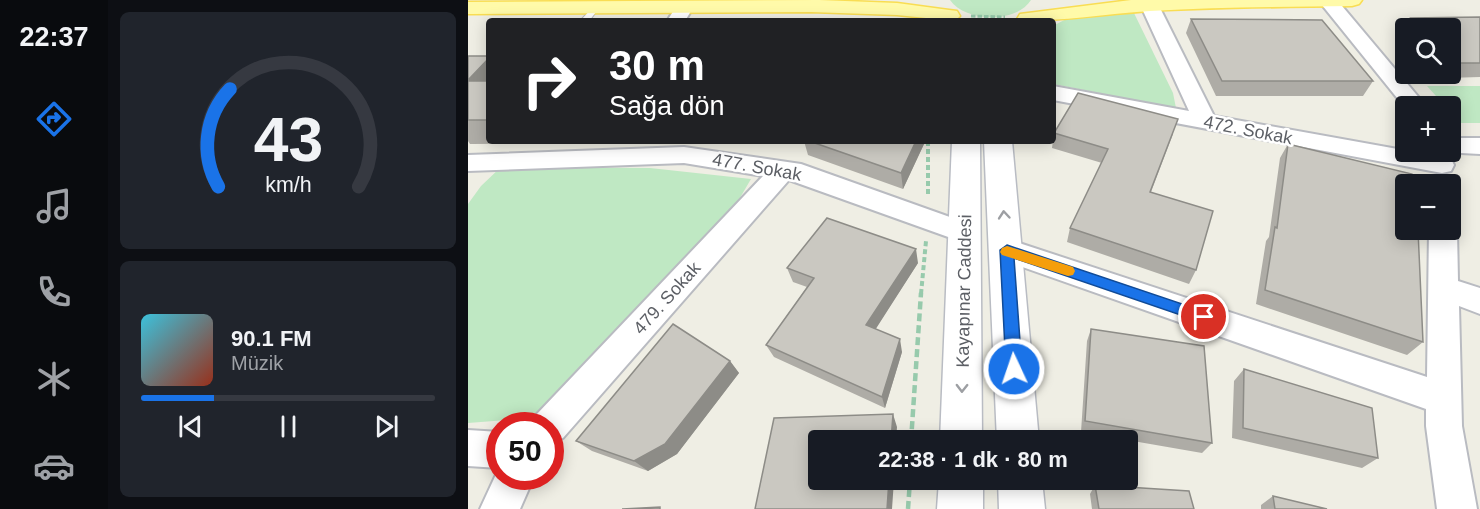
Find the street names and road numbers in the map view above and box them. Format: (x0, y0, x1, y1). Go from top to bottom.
street label: 472. Sokak (1202, 112, 1295, 149)
street label: 477. Sokak (711, 149, 804, 185)
street label: Kayapınar Caddesi (953, 214, 975, 368)
street label: 479. Sokak (629, 257, 705, 338)

